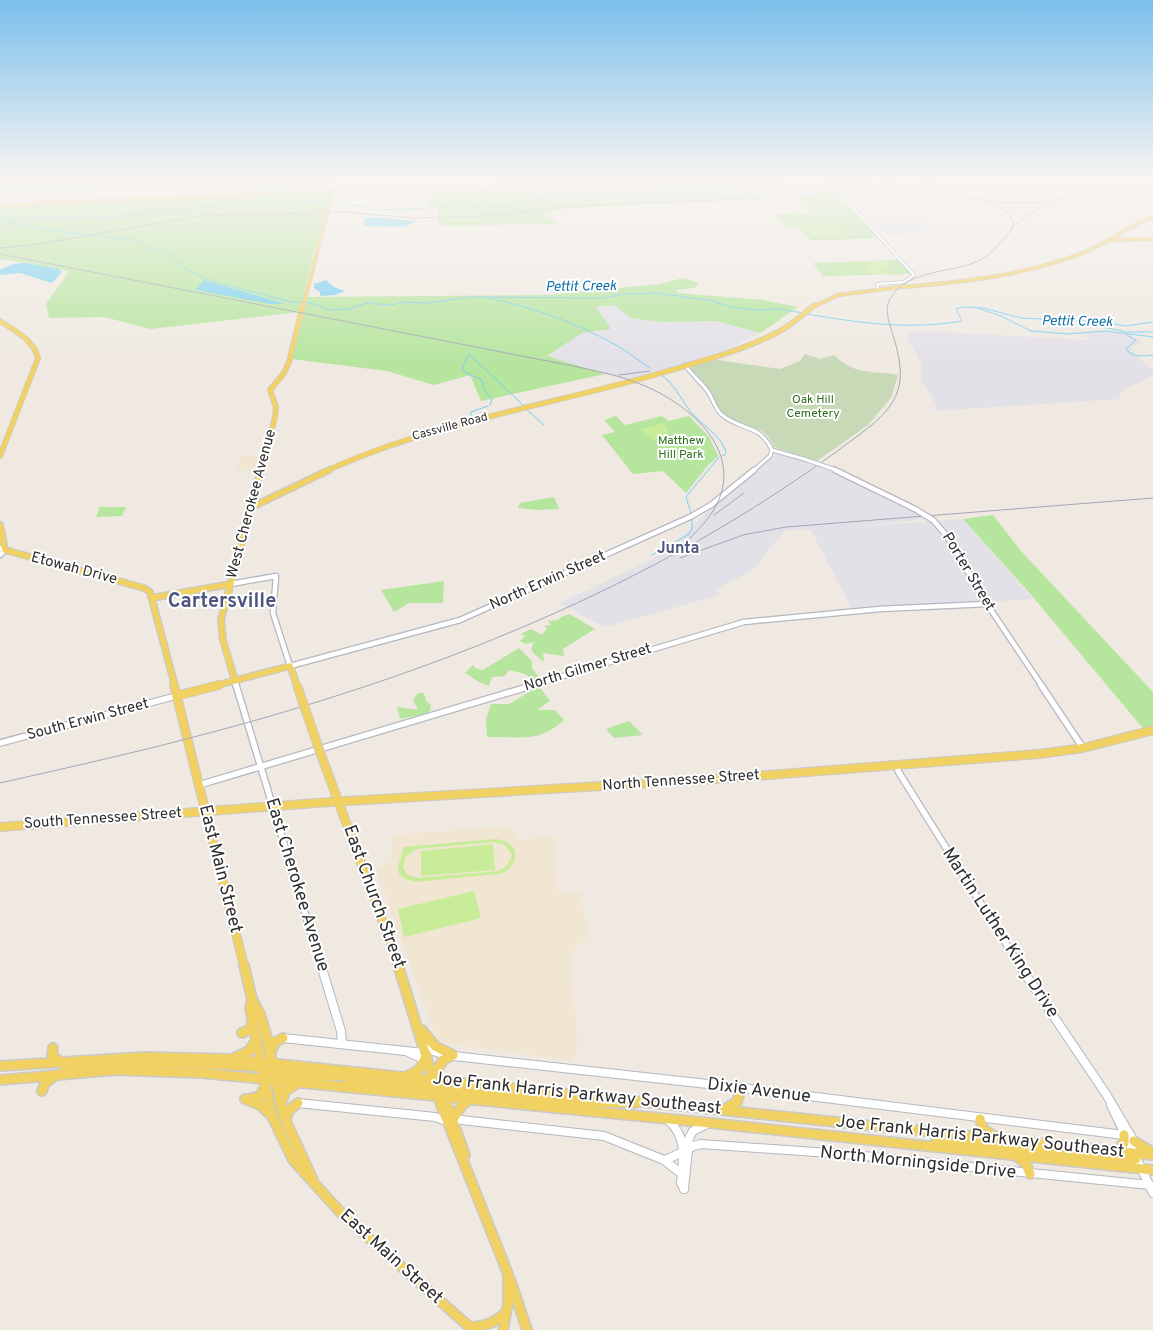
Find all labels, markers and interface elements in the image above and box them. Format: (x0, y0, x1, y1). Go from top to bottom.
water label: Pettit Creek (545, 278, 618, 296)
water label: Pettit Creek (1041, 313, 1114, 331)
park label: Oak Hill Cemetery (786, 392, 840, 422)
street label: Cassville Road (410, 409, 490, 445)
street label: West Cherokee Avenue (223, 427, 281, 581)
park label: Matthew Hill Park (658, 433, 704, 463)
street label: Porter Street (937, 529, 999, 615)
district label: Junta (657, 539, 699, 559)
street label: North Erwin Street (487, 547, 609, 615)
street label: Etowah Drive (29, 548, 119, 590)
district label: Cartersville (168, 589, 276, 615)
street label: North Gilmer Street (522, 640, 654, 696)
street label: South Erwin Street (25, 695, 151, 745)
street label: North Tennessee Street (602, 766, 760, 796)
street label: East Cherokee Avenue (260, 795, 334, 975)
street label: East Main Street (193, 802, 247, 936)
street label: South Tennessee Street (23, 804, 183, 834)
street label: East Church Street (337, 822, 411, 972)
street label: Martin Luther King Drive (936, 844, 1064, 1022)
street label: Joe Frank Harris Parkway Southeast (431, 1067, 723, 1121)
street label: Dixie Avenue (706, 1073, 812, 1109)
street label: Joe Frank Harris Parkway Southeast (834, 1110, 1126, 1164)
street label: North Morningside Drive (819, 1141, 1017, 1185)
street label: East Main Street (334, 1205, 448, 1309)

